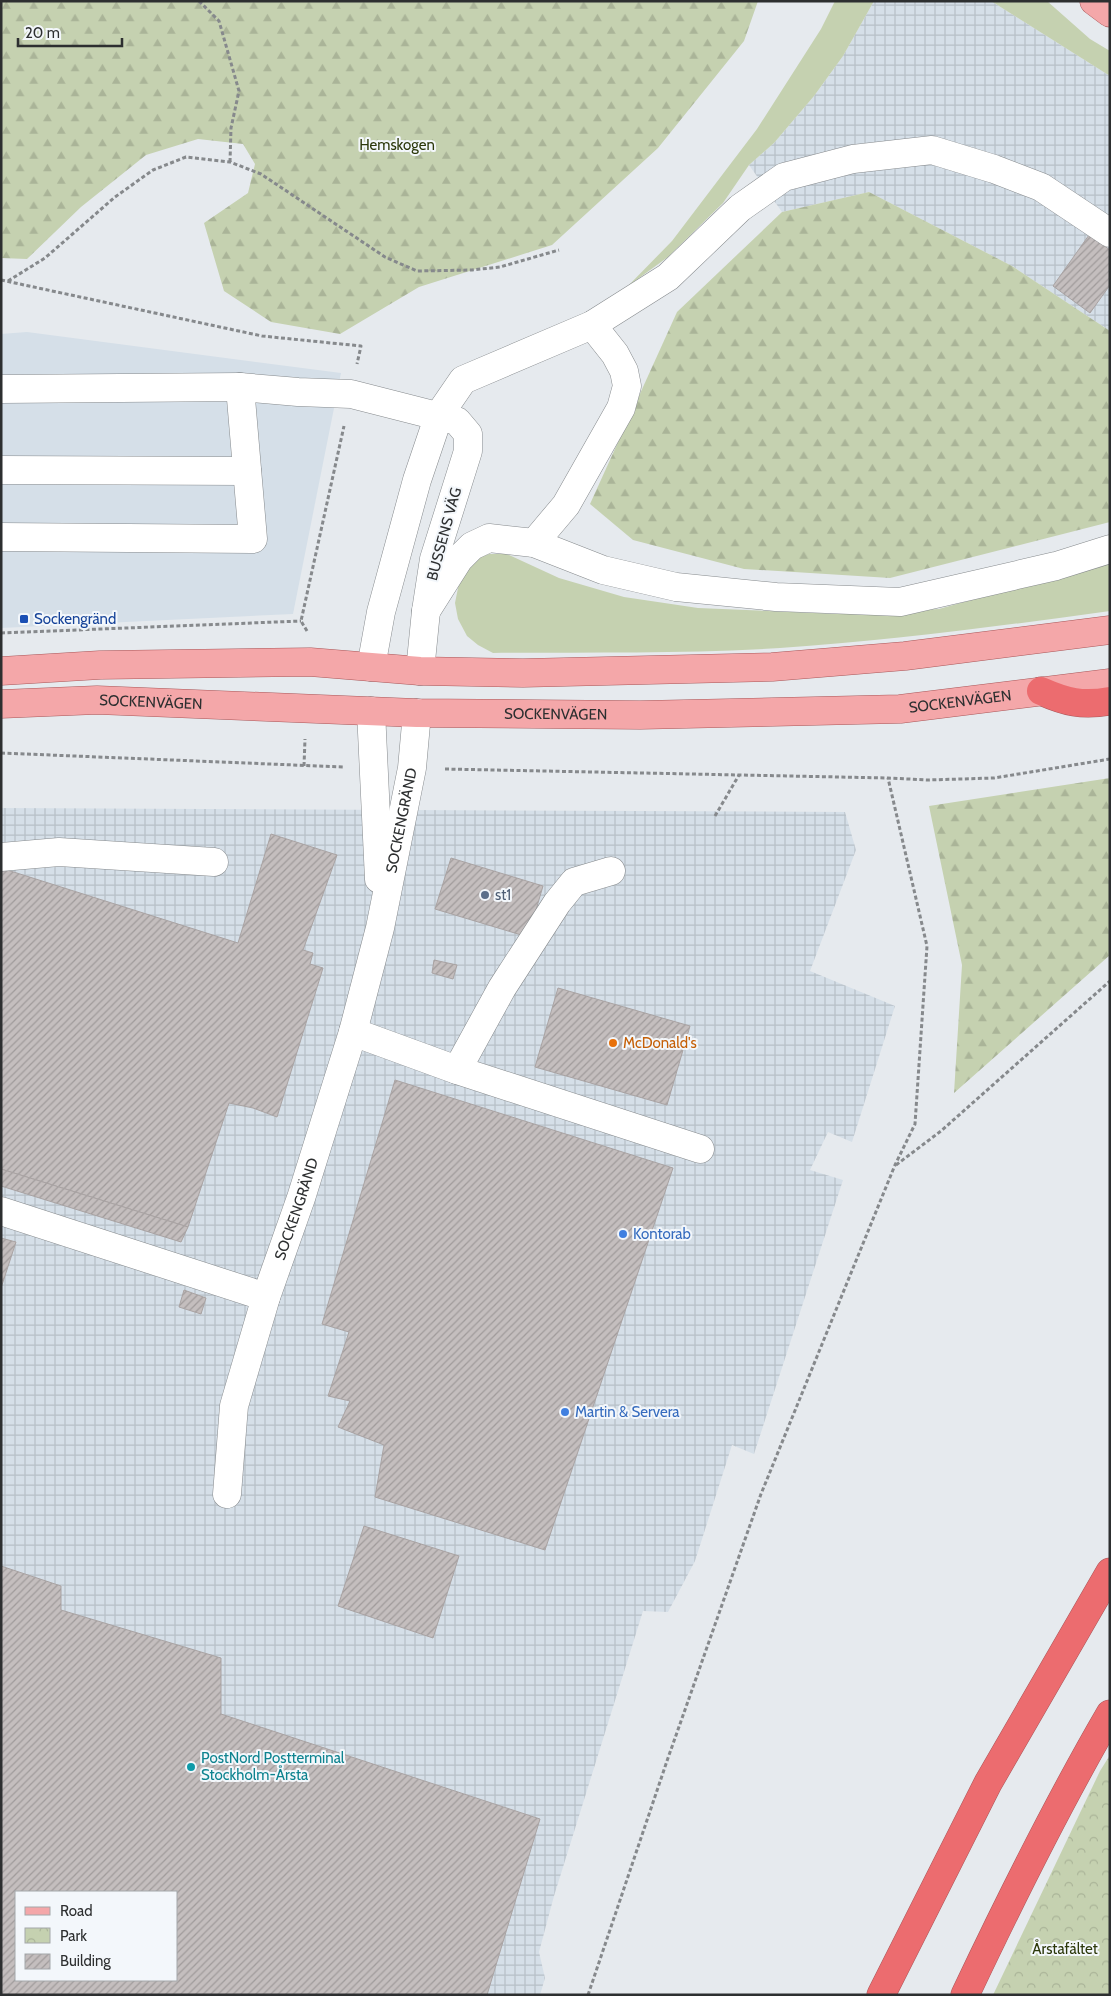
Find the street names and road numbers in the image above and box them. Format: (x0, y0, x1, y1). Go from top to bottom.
street label: BUSSENS VÄG (423, 485, 465, 583)
street label: SOCKENVÄGEN (908, 686, 1013, 717)
street label: SOCKENVÄGEN (99, 691, 203, 713)
street label: SOCKENVÄGEN (504, 705, 607, 724)
street label: SOCKENGRÄND (382, 766, 421, 875)
street label: SOCKENGRÄND (271, 1156, 322, 1263)

